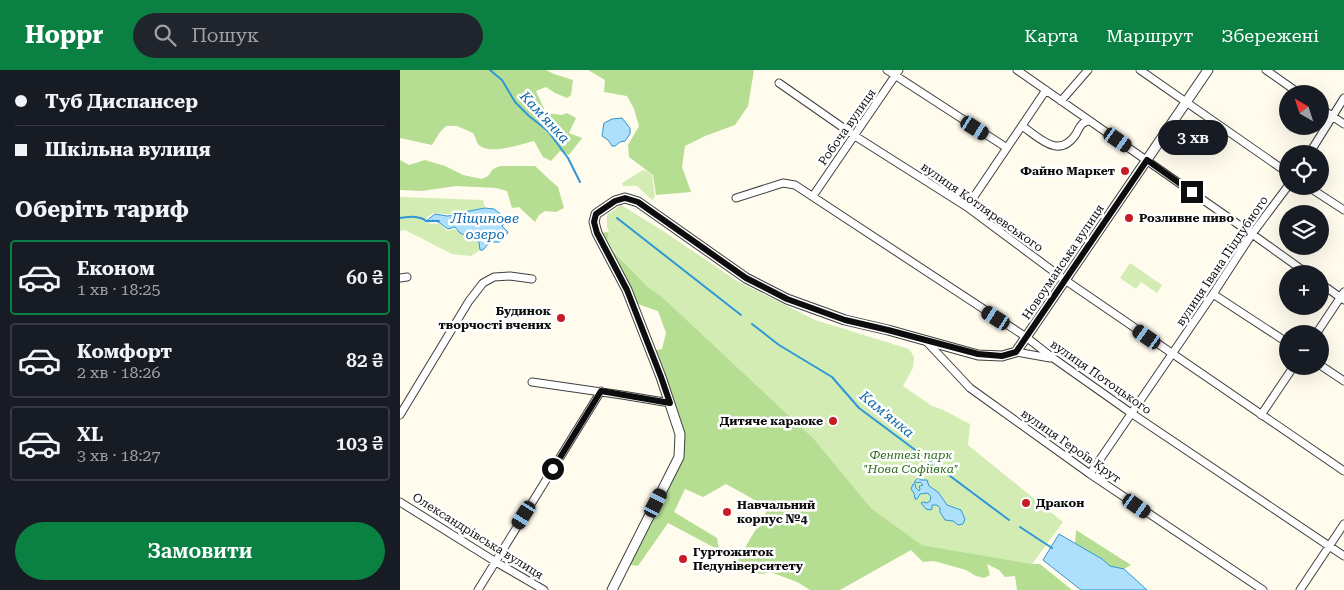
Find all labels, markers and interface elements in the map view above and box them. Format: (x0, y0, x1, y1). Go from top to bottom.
search box (133, 13, 483, 58)
text: Hoppr (25, 21, 103, 49)
icon: search (151, 21, 179, 49)
text: Пошук (191, 24, 259, 47)
text: Карта (1024, 25, 1078, 46)
text: Маршрут (1106, 25, 1193, 46)
text: Збережені (1221, 25, 1319, 46)
north arrow (1279, 85, 1329, 135)
map controls (1279, 85, 1329, 375)
street label: Робоча вулиця (815, 86, 879, 168)
water label: Кам'янка (516, 87, 573, 146)
text: Туб Диспансер (45, 90, 198, 113)
car (958, 114, 991, 142)
callout: 3 хв (1157, 119, 1227, 154)
car (1101, 125, 1134, 155)
text: 3 хв (1177, 128, 1209, 147)
text: Шкільна вулиця (45, 138, 211, 161)
button: locate (1279, 145, 1329, 195)
street label: вулиця Котляревського (918, 159, 1046, 255)
place label: Файно Маркет (1020, 164, 1115, 178)
marker: Файно Маркет (1119, 165, 1131, 177)
route end (1181, 181, 1203, 203)
street label: вулиця Івана Піддубного (1173, 193, 1271, 329)
text: Оберіть тариф (15, 197, 189, 222)
street label: Новоуманська вулиця (1019, 202, 1107, 322)
button: layers (1279, 205, 1329, 255)
water label: Ліщинове озеро (450, 210, 519, 242)
place label: Розливне пиво (1139, 211, 1234, 225)
marker: Розливне пиво (1123, 212, 1135, 224)
icon: car (17, 255, 62, 300)
text: Економ (77, 257, 155, 280)
button: + (1279, 265, 1329, 315)
text: 60 ₴ (346, 266, 383, 289)
text: 1 хв · 18:25 (77, 280, 161, 299)
place label: Будинок творчості вчених (439, 304, 552, 332)
car (979, 304, 1012, 332)
marker: Будинок творчості вчених (555, 312, 567, 324)
car (1130, 322, 1163, 352)
button: − (1279, 325, 1329, 375)
street label: вулиця Потоцького (1048, 337, 1154, 417)
icon: car (17, 338, 62, 383)
text: Комфорт (77, 340, 172, 363)
text: 82 ₴ (346, 349, 383, 372)
text: 2 хв · 18:26 (77, 363, 161, 382)
water label: Кам'янка (856, 387, 917, 441)
street label: вулиця Героїв Крут (1018, 406, 1124, 486)
place label: Дитяче караоке (720, 414, 823, 428)
marker: Дитяче караоке (827, 415, 839, 427)
icon: car (17, 421, 62, 466)
text: XL (77, 423, 103, 446)
text: 103 ₴ (336, 432, 383, 455)
text: 3 хв · 18:27 (77, 446, 161, 465)
park label: Фентезі парк "Нова Софіївка" (864, 448, 958, 476)
route start (542, 458, 564, 480)
car (642, 486, 669, 520)
street label: Олександрівська вулиця (410, 490, 546, 582)
car (1120, 491, 1153, 521)
place label: Дракон (1036, 496, 1084, 510)
marker: Дракон (1020, 497, 1032, 509)
car (509, 498, 538, 532)
place label: Навчальний корпус №4 (737, 498, 815, 526)
marker: Навчальний корпус №4 (721, 506, 733, 518)
button: Замовити (15, 522, 385, 580)
place label: Гуртожиток Педуніверситету (693, 545, 804, 573)
marker: Гуртожиток Педуніверситету (677, 553, 689, 565)

